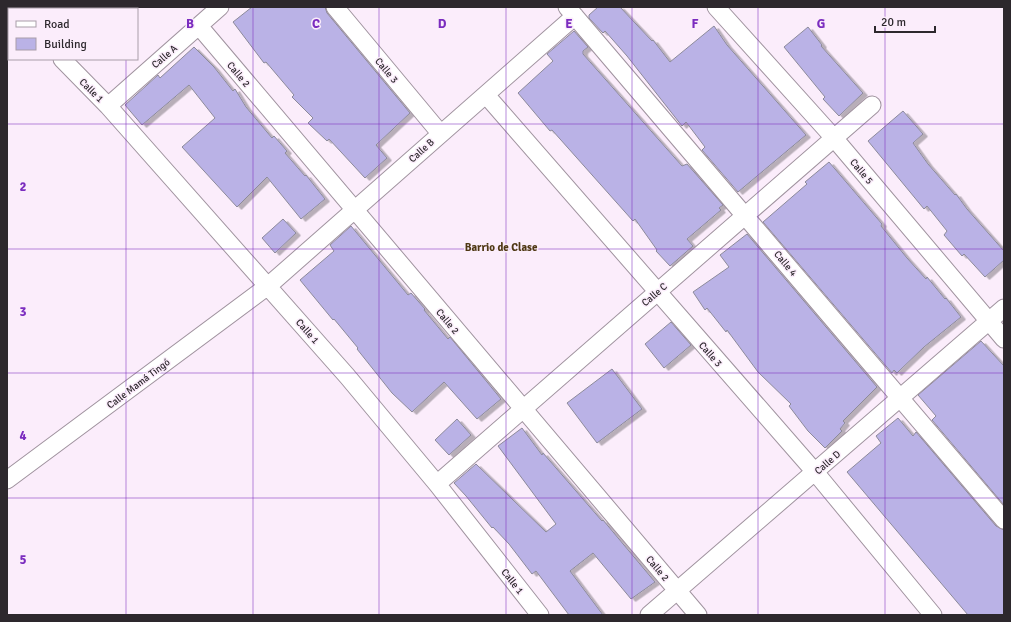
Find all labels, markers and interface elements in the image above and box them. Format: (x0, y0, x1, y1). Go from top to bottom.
legend (8, 8, 138, 60)
scale bar (875, 8, 935, 34)
text: 20 m (881, 15, 906, 30)
text: B (186, 16, 194, 32)
text: C (312, 16, 320, 32)
text: D (438, 16, 447, 32)
text: E (565, 16, 573, 32)
text: F (692, 16, 699, 32)
text: G (817, 16, 825, 32)
text: Road (44, 17, 70, 32)
text: Building (44, 37, 87, 52)
street label: Calle A (149, 42, 180, 71)
street label: Calle 3 (372, 56, 400, 86)
street label: Calle 2 (224, 60, 252, 90)
street label: Calle 1 (77, 76, 106, 105)
street label: Calle B (407, 136, 437, 165)
street label: Calle 5 (847, 157, 875, 187)
text: 2 (19, 179, 27, 195)
district label: Barrio de Clase (465, 241, 538, 254)
street label: Calle 4 (771, 249, 800, 279)
street label: Calle C (639, 280, 670, 309)
text: 3 (19, 304, 27, 320)
street label: Calle 2 (433, 307, 461, 337)
street label: Calle 1 (293, 317, 321, 347)
street label: Calle 3 (696, 340, 724, 370)
street label: Calle Mamá Tingó (105, 356, 173, 411)
text: 4 (19, 428, 27, 444)
street label: Calle D (812, 448, 843, 477)
text: 5 (19, 552, 27, 568)
street label: Calle 2 (643, 554, 671, 584)
street label: Calle 1 (498, 566, 526, 597)

